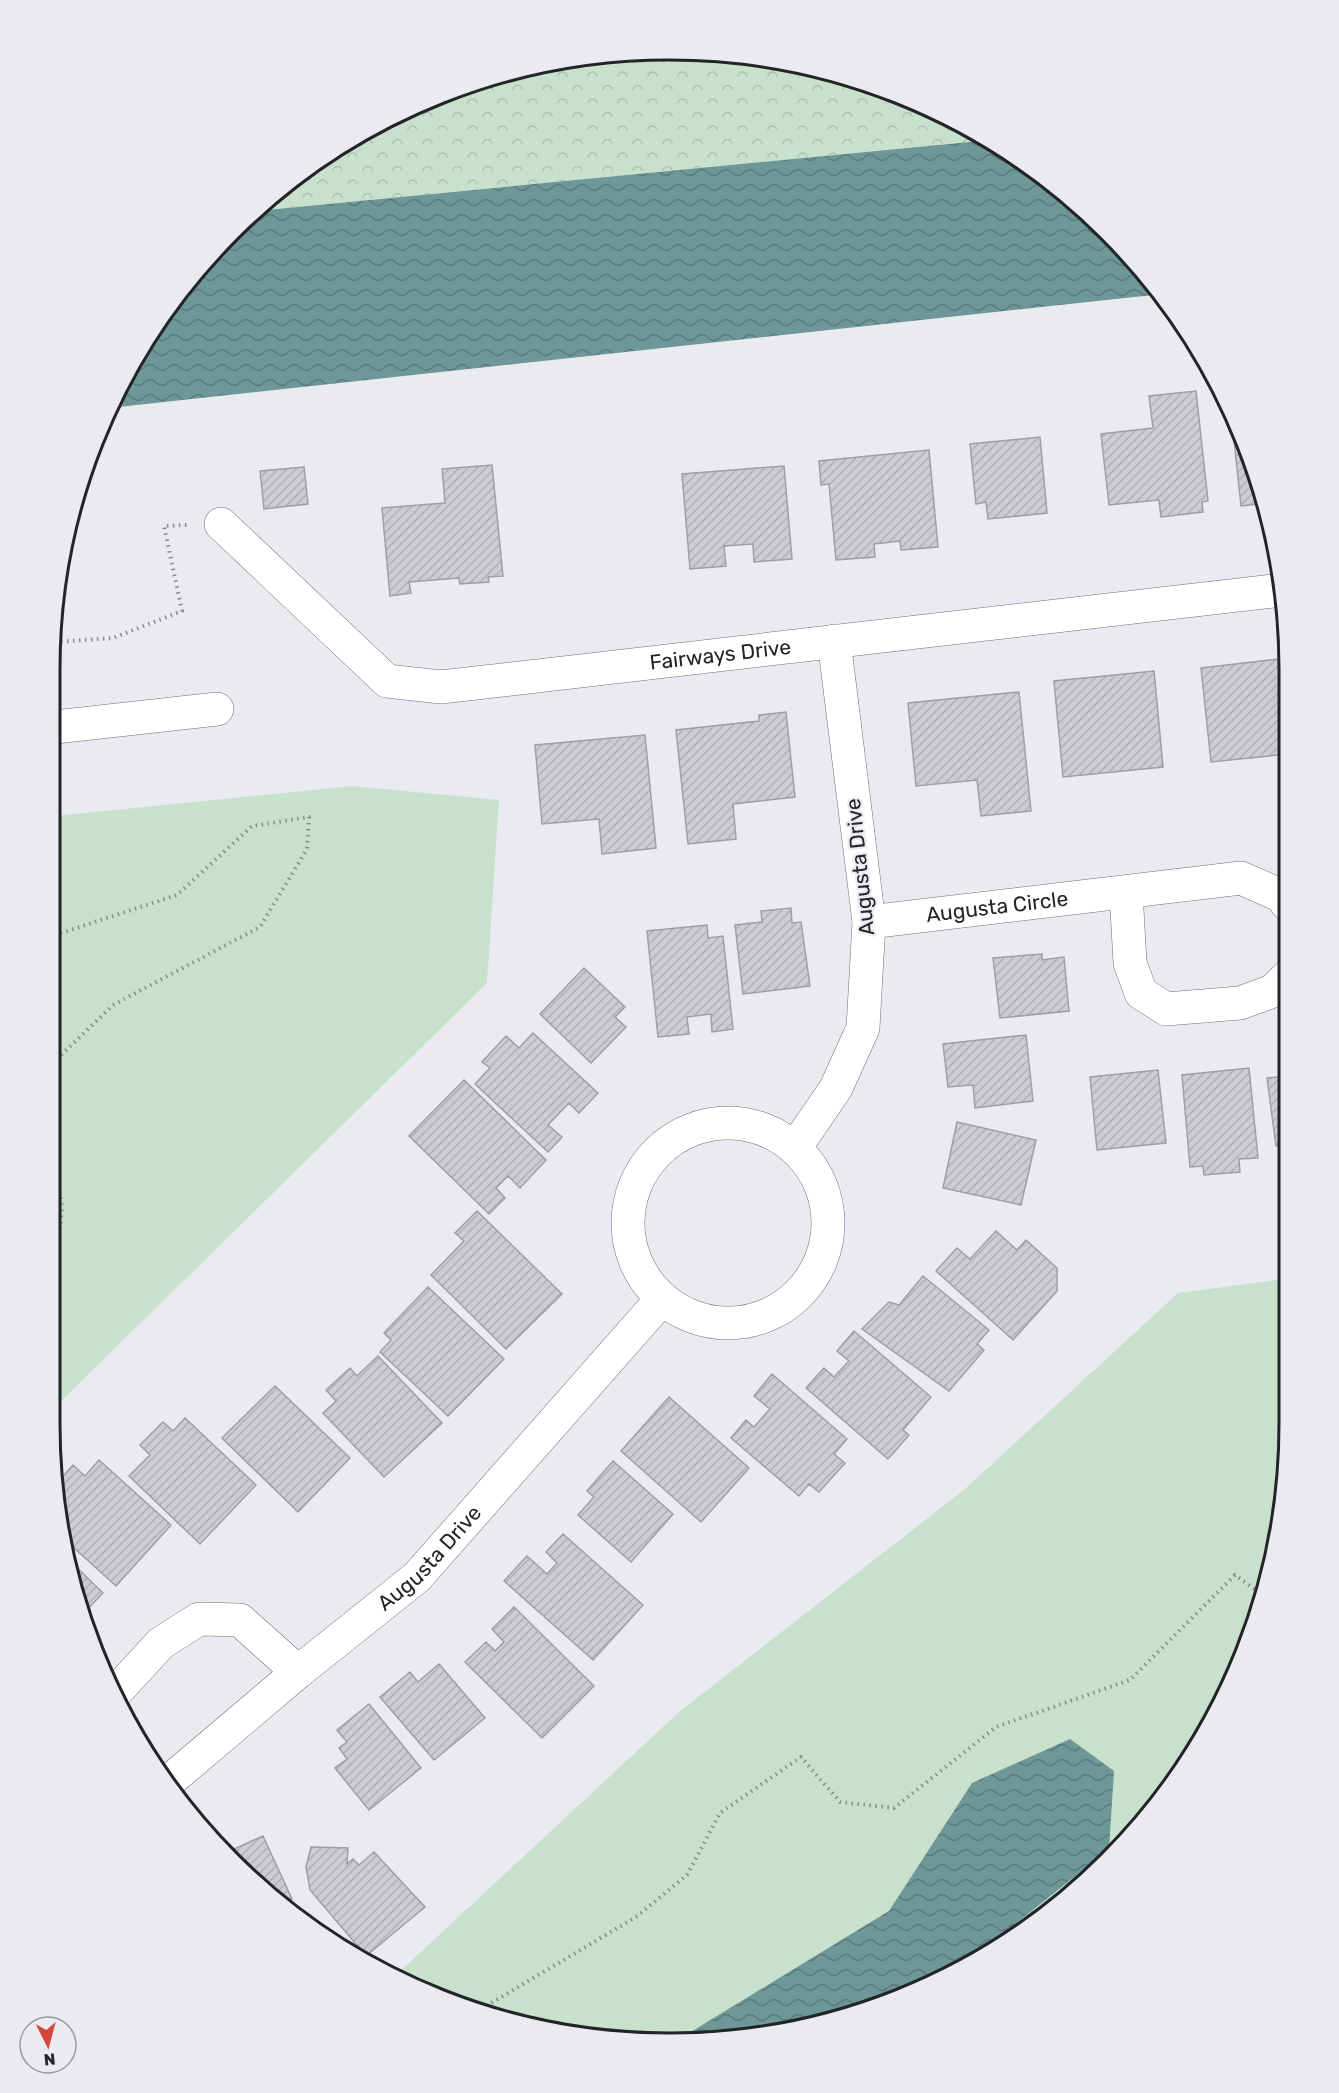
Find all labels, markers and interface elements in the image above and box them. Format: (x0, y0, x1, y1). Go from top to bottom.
street label: Fairways Drive (648, 634, 792, 675)
street label: Augusta Drive (840, 797, 879, 937)
street label: Augusta Circle (925, 886, 1069, 927)
street label: Augusta Drive (372, 1500, 486, 1616)
north arrow (18, 2015, 78, 2075)
text: N (43, 2049, 56, 2069)

